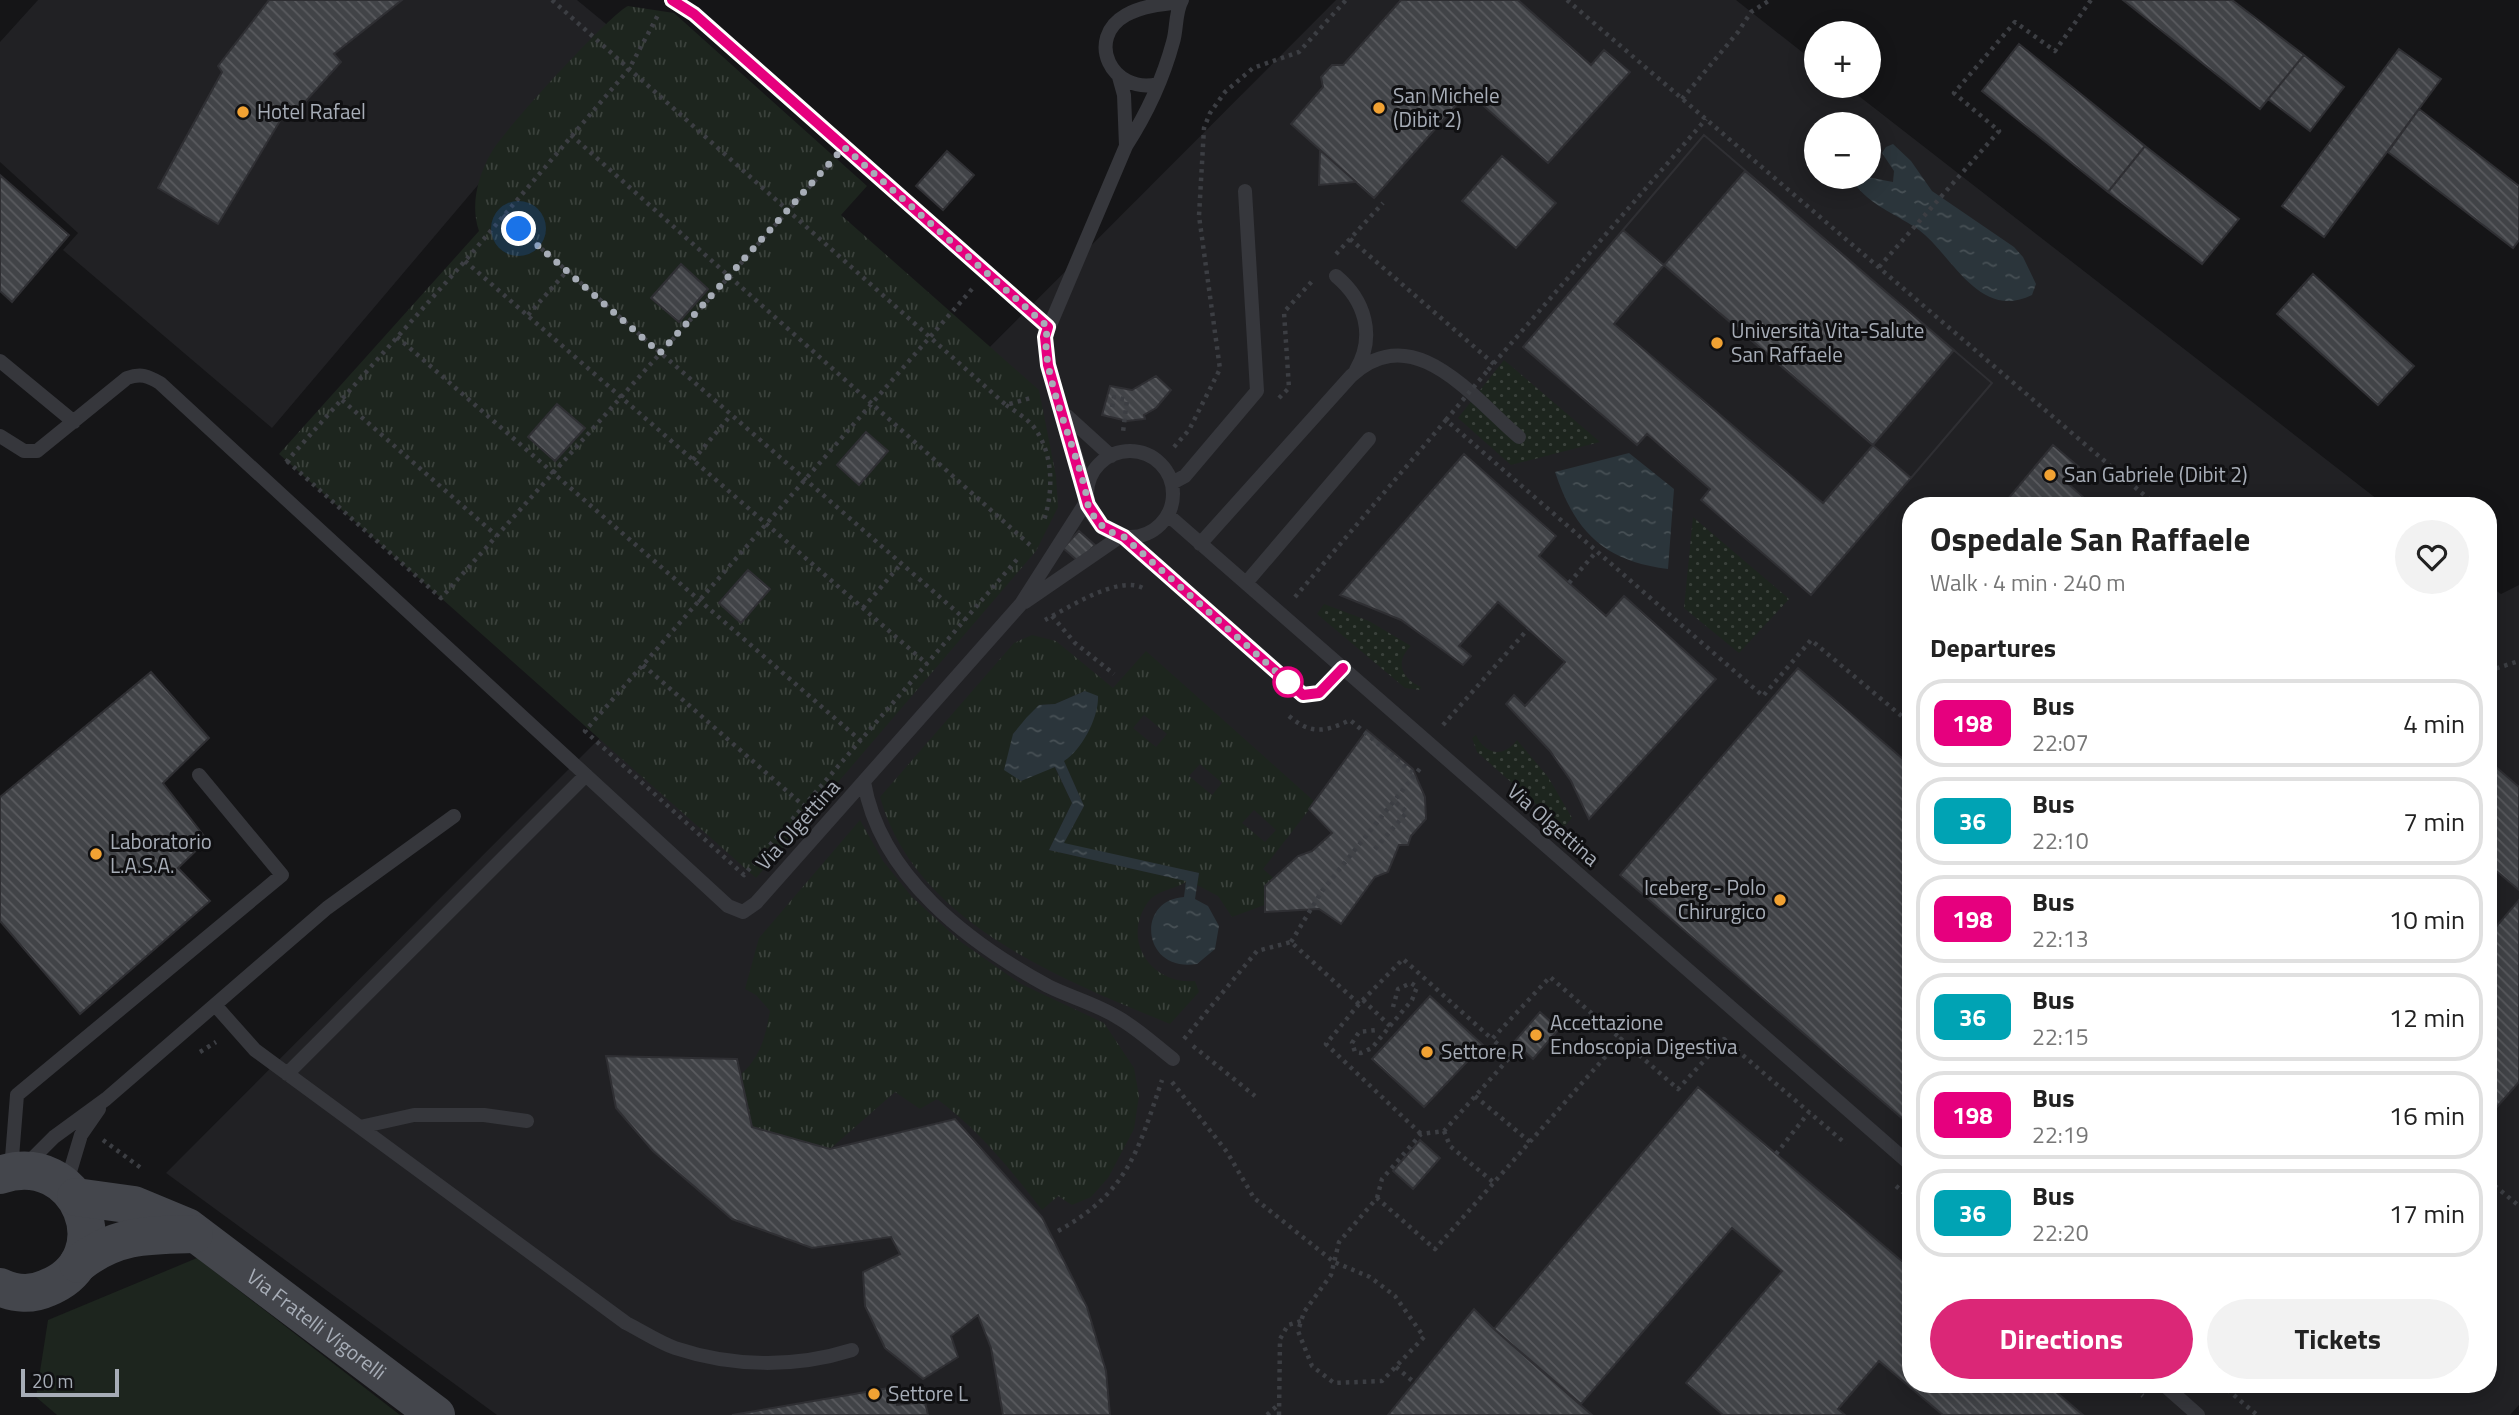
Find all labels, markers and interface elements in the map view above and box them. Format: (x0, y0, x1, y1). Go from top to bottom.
map controls (1804, 21, 1881, 189)
button: + (1804, 21, 1881, 98)
place label: San Michele (Dibit 2) (1393, 79, 1500, 135)
place label: Hotel Rafael (257, 95, 366, 127)
marker: San Michele (Dibit 2) (1371, 100, 1387, 116)
marker: Hotel Rafael (235, 104, 251, 120)
button: − (1804, 112, 1881, 189)
your location (501, 211, 536, 246)
place label: Università Vita-Salute San Raffaele (1731, 314, 1924, 370)
marker: Università Vita-Salute San Raffaele (1709, 335, 1725, 351)
place label: San Gabriele (Dibit 2) (2064, 458, 2247, 490)
marker: San Gabriele (Dibit 2) (2042, 467, 2058, 483)
text: Ospedale San Raffaele (1930, 514, 2250, 564)
button: heart (2395, 520, 2469, 594)
text: Walk · 4 min · 240 m (1930, 565, 2126, 600)
text: Departures (1930, 628, 2056, 667)
unlabelled marker (1273, 667, 1303, 697)
text: Bus (2032, 686, 2074, 725)
text: 4 min (2403, 704, 2465, 743)
text: 198 (1952, 705, 1993, 741)
text: 22:07 (2032, 725, 2089, 760)
street label: Via Olgettina (748, 771, 847, 877)
street label: Via Olgettina (1500, 775, 1607, 874)
text: Bus (2032, 784, 2074, 823)
text: 7 min (2403, 802, 2465, 841)
text: 36 (1959, 803, 1986, 839)
text: 22:10 (2032, 823, 2089, 858)
place label: Laboratorio L.A.S.A. (110, 825, 212, 881)
marker: Laboratorio L.A.S.A. (88, 846, 104, 862)
place label: Iceberg - Polo Chirurgico (1644, 871, 1766, 927)
text: Bus (2032, 882, 2074, 921)
marker: Iceberg - Polo Chirurgico (1772, 892, 1788, 908)
text: 10 min (2389, 900, 2465, 939)
text: 198 (1952, 901, 1993, 937)
text: 22:13 (2032, 921, 2089, 956)
text: Bus (2032, 980, 2074, 1019)
text: 12 min (2389, 998, 2465, 1037)
text: 36 (1959, 999, 1986, 1035)
place label: Accettazione Endoscopia Digestiva (1550, 1006, 1738, 1062)
text: 22:15 (2032, 1019, 2089, 1054)
marker: Accettazione Endoscopia Digestiva (1528, 1027, 1544, 1043)
place label: Settore R (1441, 1035, 1524, 1067)
marker: Settore R (1419, 1044, 1435, 1060)
text: Bus (2032, 1078, 2074, 1117)
text: 16 min (2389, 1096, 2465, 1135)
text: 198 (1952, 1097, 1993, 1133)
text: 22:19 (2032, 1117, 2089, 1152)
text: Bus (2032, 1176, 2074, 1215)
text: 17 min (2389, 1194, 2465, 1233)
text: 36 (1959, 1195, 1986, 1231)
text: 22:20 (2032, 1215, 2089, 1250)
street label: Via Fratelli Vigorelli (240, 1260, 394, 1387)
button: Directions (1930, 1299, 2193, 1379)
button: Tickets (2207, 1299, 2469, 1379)
scale bar (21, 1366, 119, 1398)
text: 20 m (32, 1366, 73, 1395)
place label: Settore L (888, 1377, 968, 1409)
marker: Settore L (866, 1386, 882, 1402)

